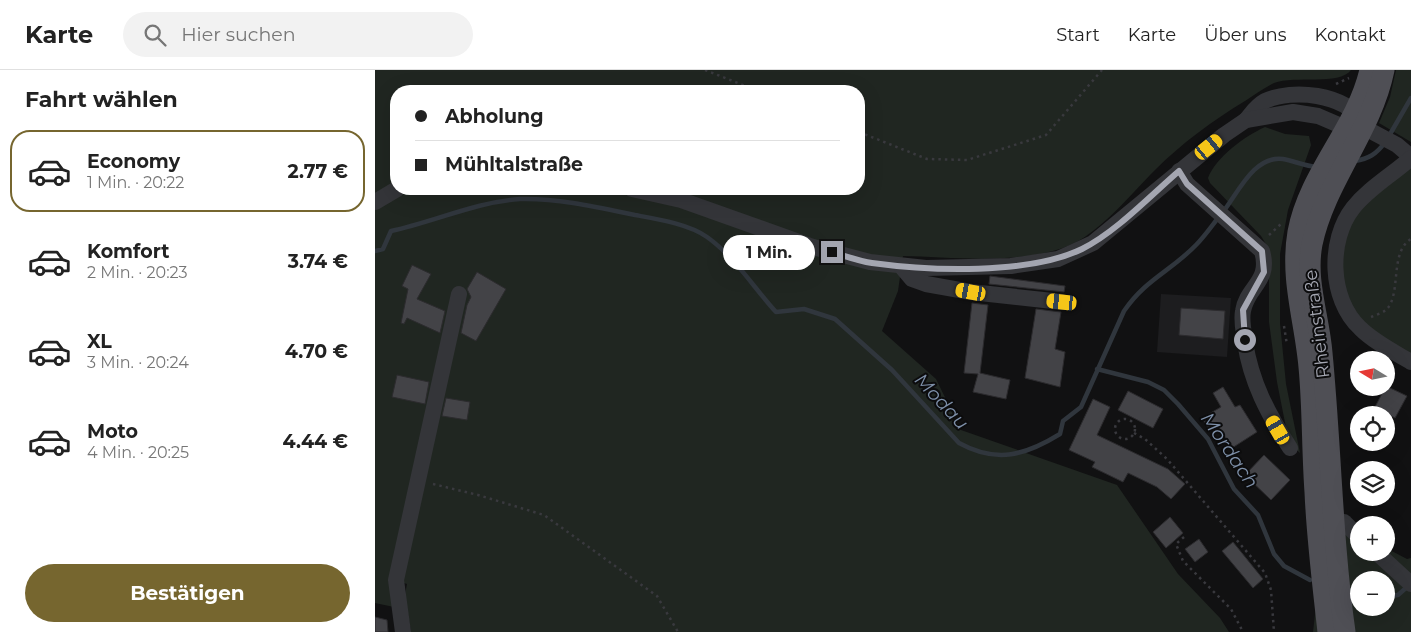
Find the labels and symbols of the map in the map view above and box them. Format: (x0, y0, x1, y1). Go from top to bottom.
car (1192, 132, 1225, 162)
callout: 1 Min. (722, 234, 815, 270)
route end (821, 241, 843, 263)
street label: Rheinstraße (1299, 268, 1335, 380)
car (954, 282, 987, 302)
car (1046, 293, 1077, 311)
route start (1234, 329, 1256, 351)
north arrow (1350, 351, 1395, 396)
water label: Modau (910, 368, 973, 434)
water label: Mordach (1196, 408, 1263, 493)
car (1264, 413, 1291, 447)

